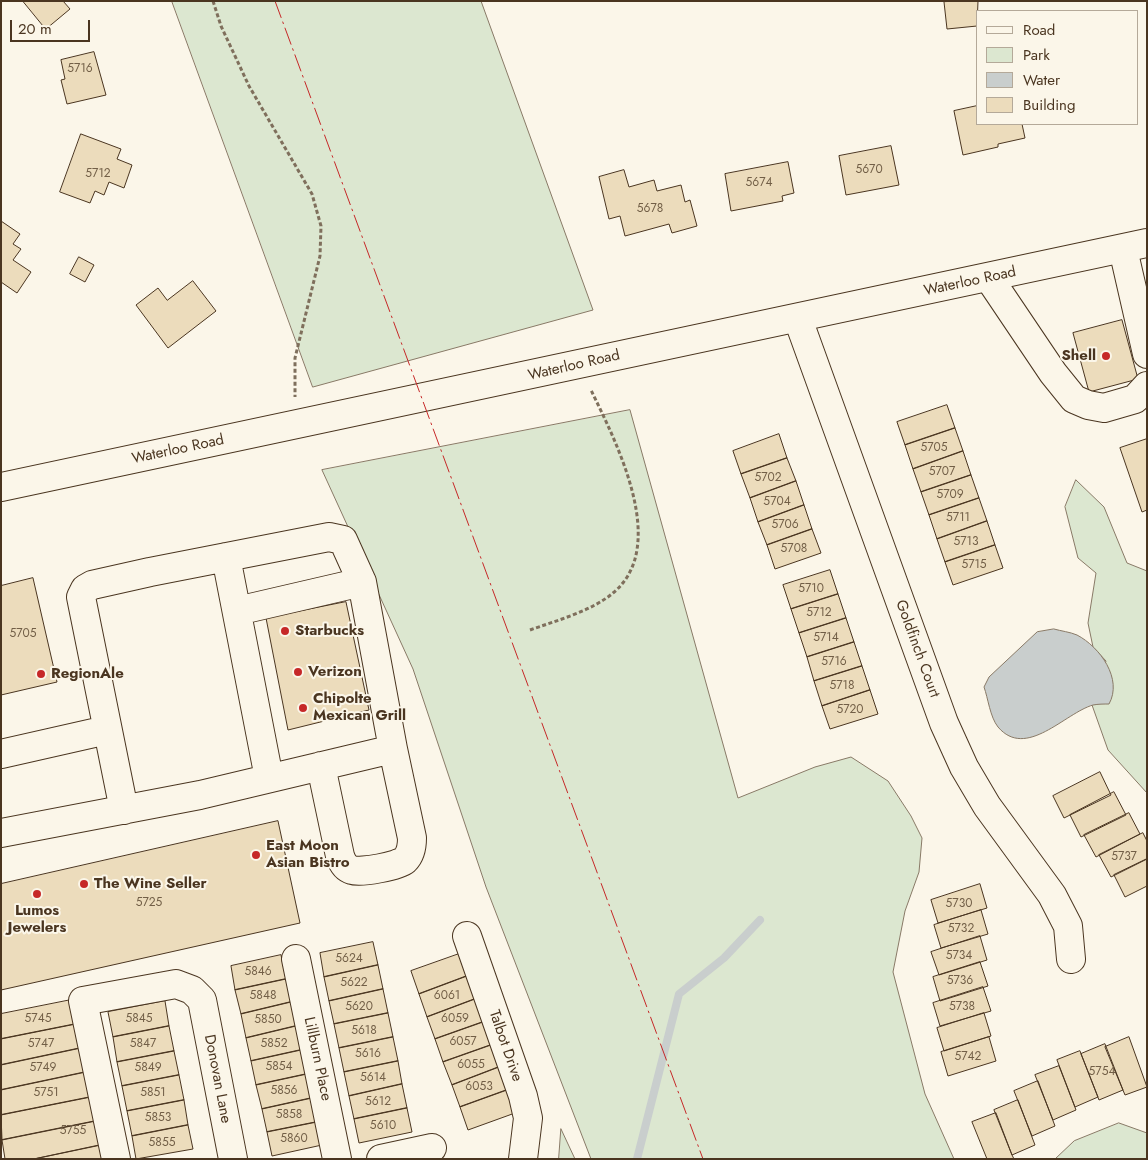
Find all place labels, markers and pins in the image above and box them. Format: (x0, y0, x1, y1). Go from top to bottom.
place label: Shell (1061, 347, 1096, 365)
marker: Shell (1100, 350, 1112, 362)
place label: Starbucks (295, 622, 364, 640)
marker: Starbucks (279, 625, 291, 637)
place label: Verizon (308, 663, 362, 681)
place label: RegionAle (51, 665, 124, 683)
marker: Verizon (292, 666, 304, 678)
marker: RegionAle (35, 668, 47, 680)
place label: Chipolte Mexican Grill (313, 690, 406, 725)
marker: Chipolte Mexican Grill (297, 702, 309, 714)
place label: East Moon Asian Bistro (266, 837, 350, 872)
marker: East Moon Asian Bistro (250, 849, 262, 861)
place label: The Wine Seller (94, 875, 207, 893)
marker: The Wine Seller (78, 878, 90, 890)
marker: Lumos Jewelers (31, 888, 43, 900)
place label: Lumos Jewelers (8, 902, 66, 937)

